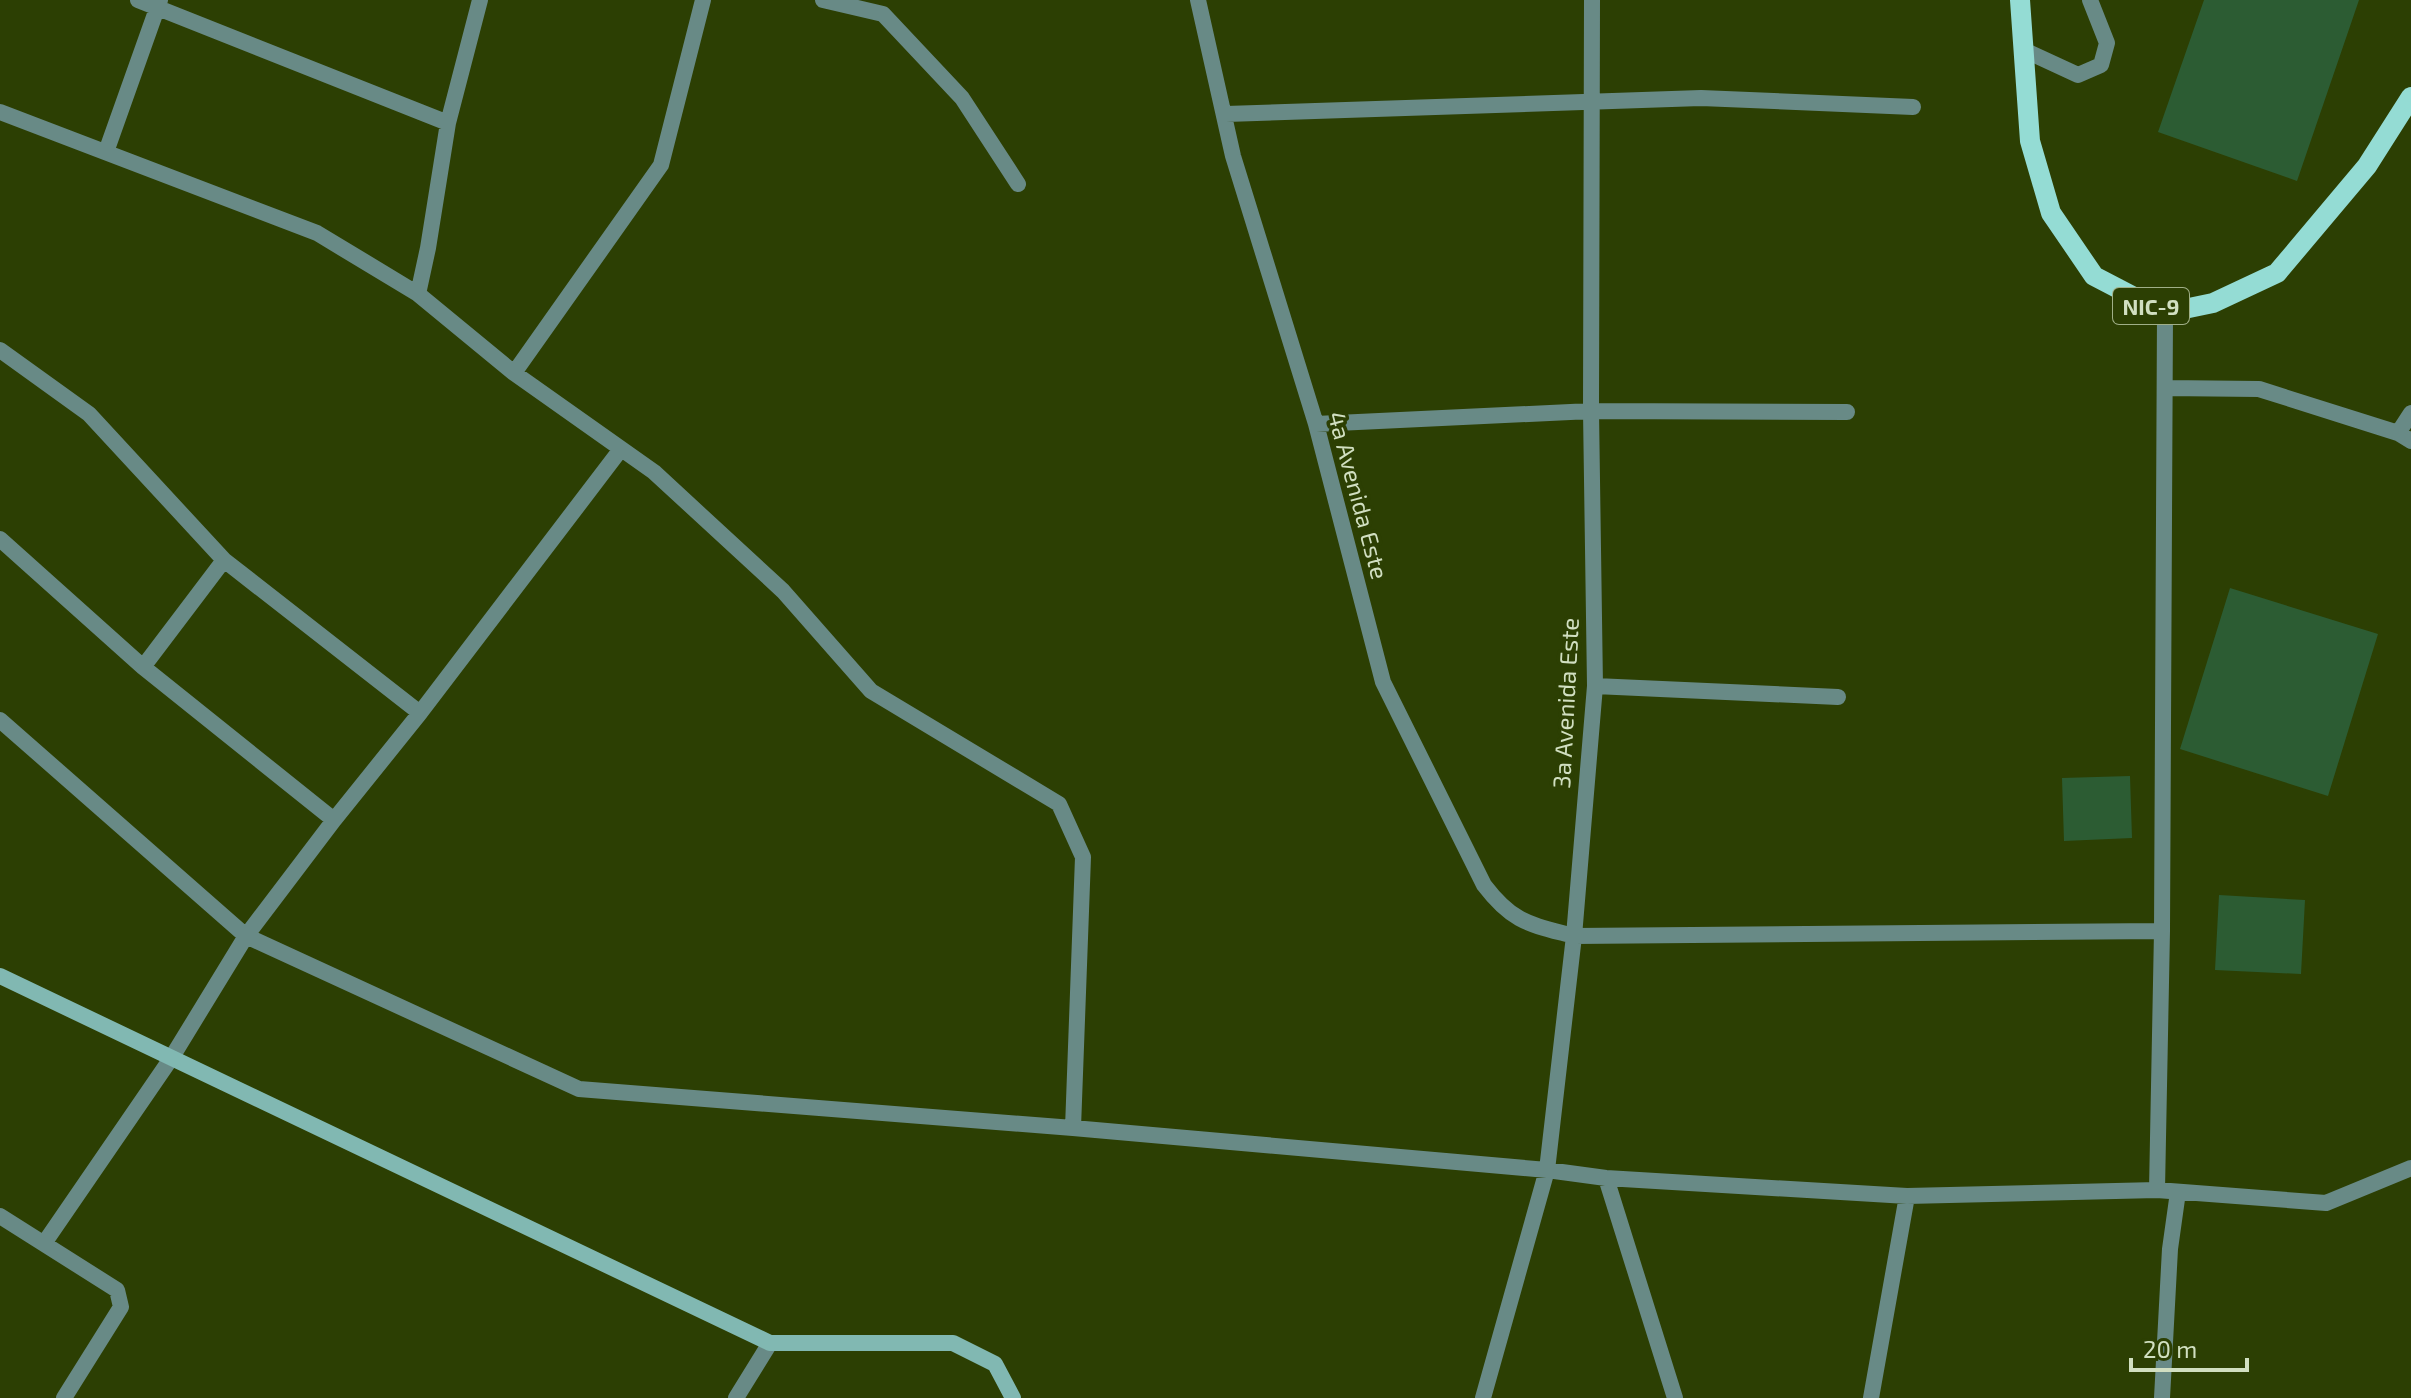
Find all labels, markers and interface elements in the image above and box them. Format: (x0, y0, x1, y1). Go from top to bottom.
road number: NIC-9 (2113, 288, 2189, 324)
street label: 4a Avenida Este (1323, 408, 1395, 582)
street label: 3a Avenida Este (1546, 617, 1584, 789)
scale bar (2131, 1322, 2247, 1372)
text: 20 m (2143, 1334, 2197, 1363)

